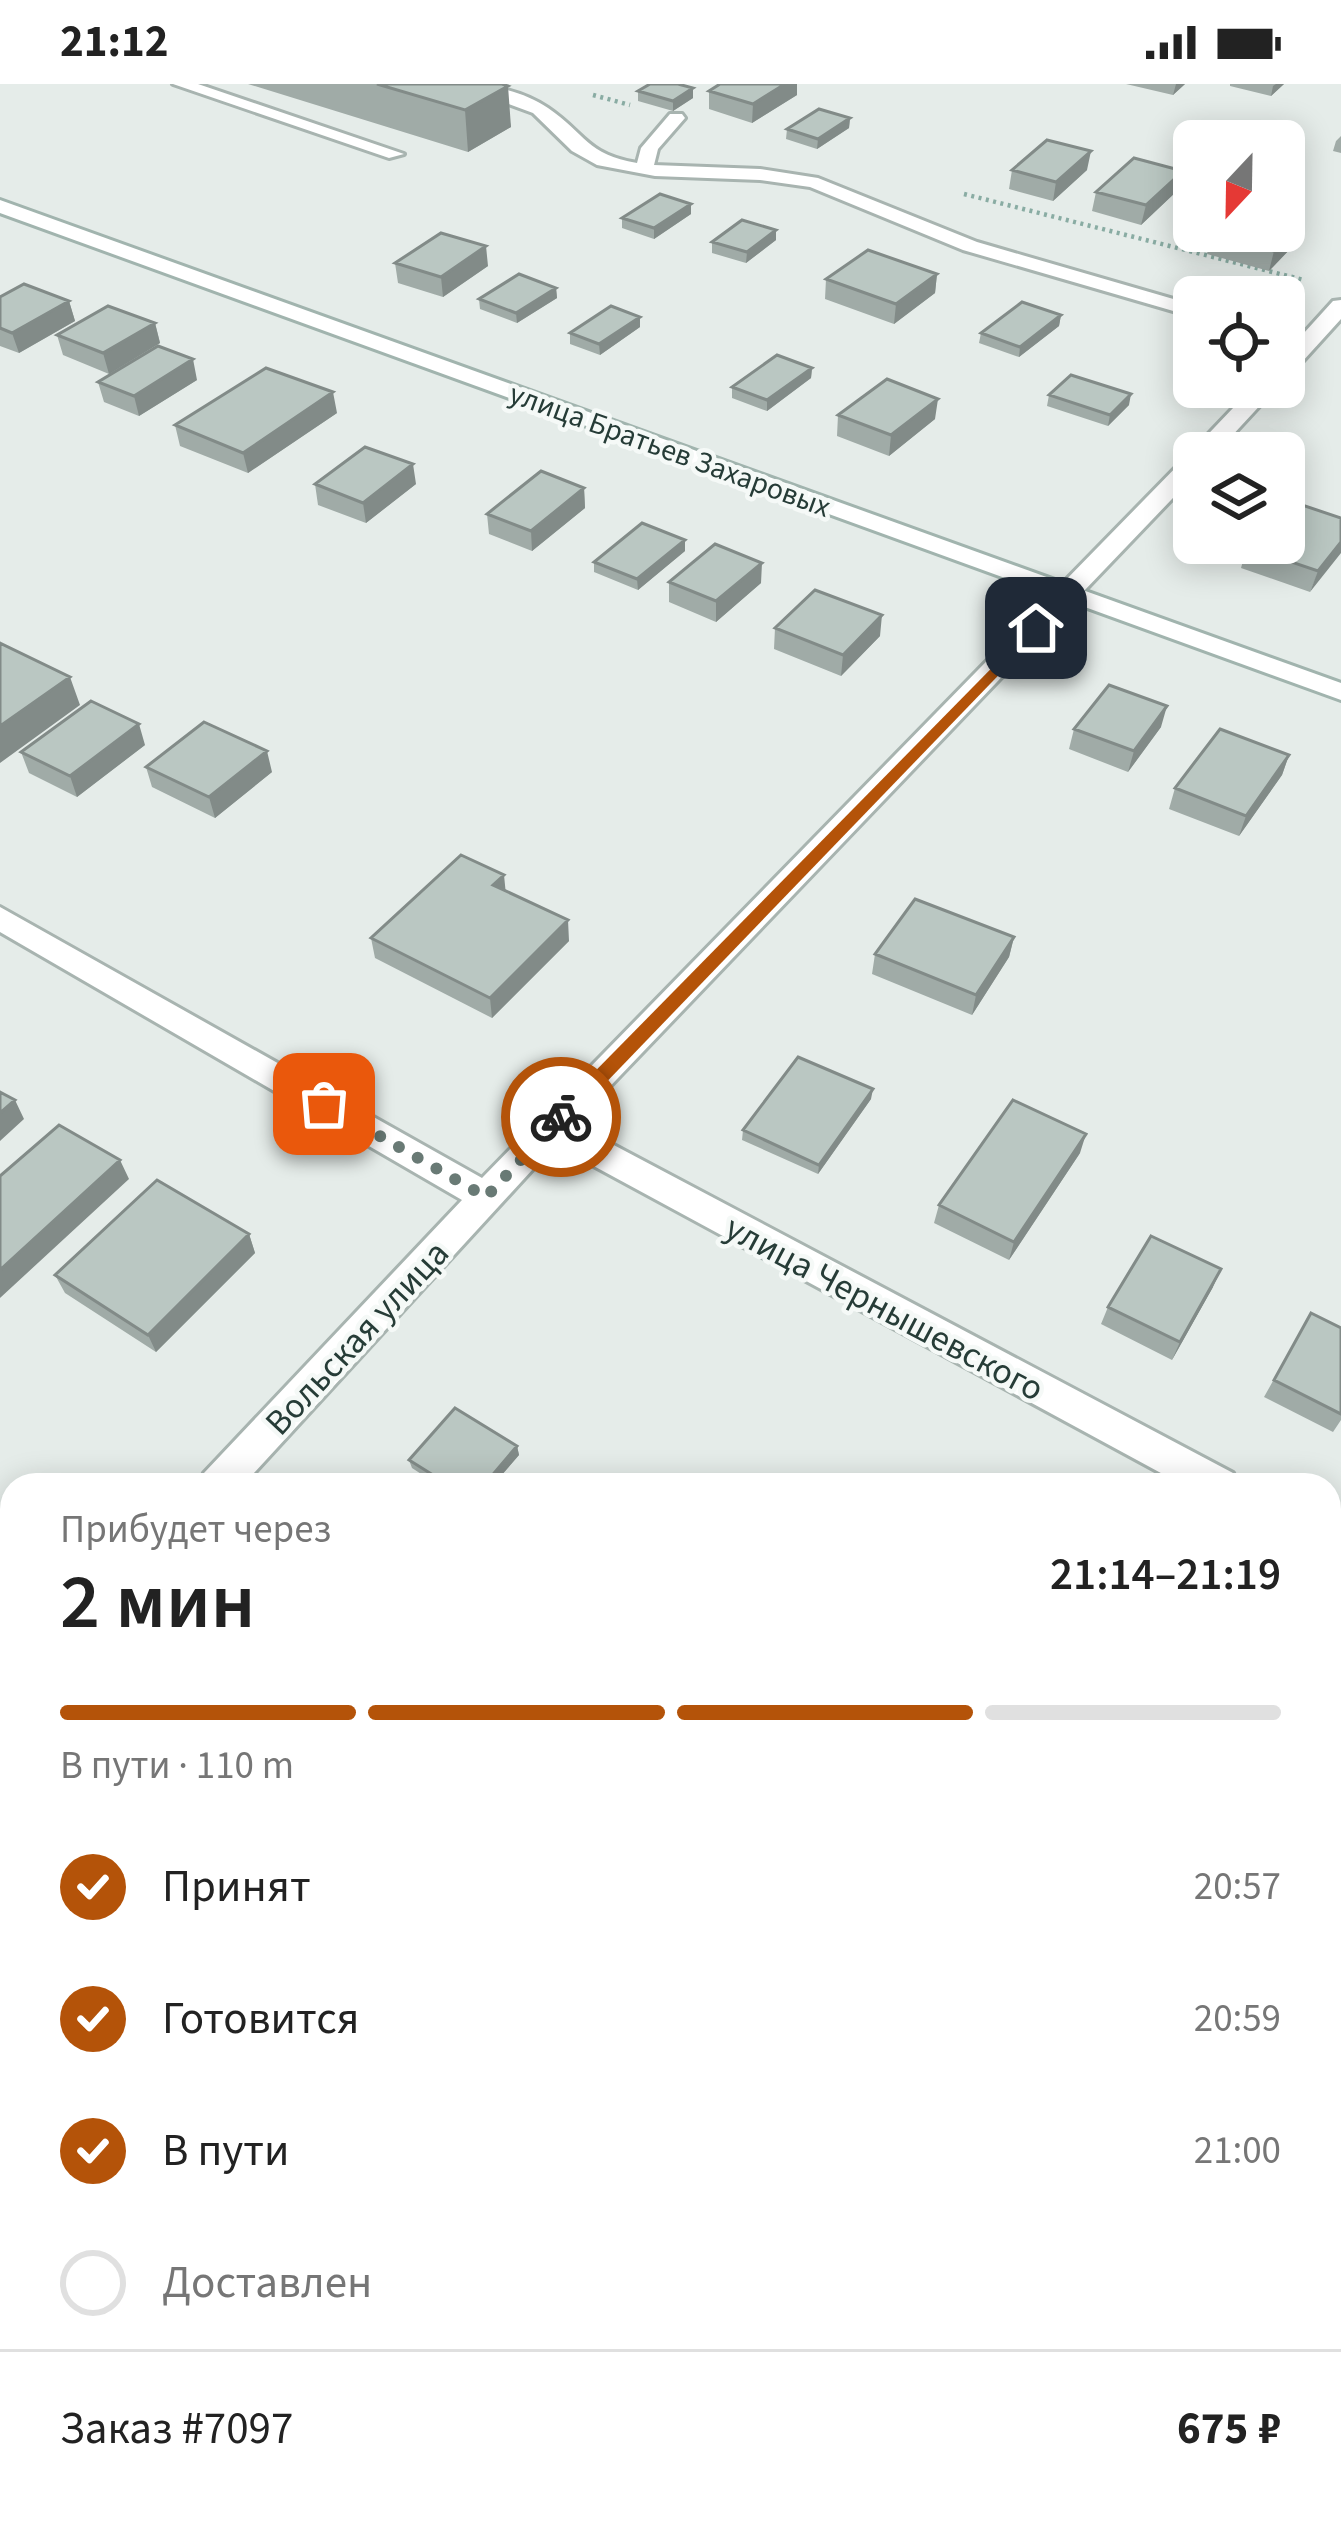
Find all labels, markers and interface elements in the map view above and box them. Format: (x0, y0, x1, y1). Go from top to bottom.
text: 21:12 (60, 10, 169, 74)
north arrow (1173, 120, 1305, 252)
map controls (1173, 120, 1305, 564)
button: locate (1173, 276, 1305, 408)
street label: улица Братьев Захаровых (503, 372, 837, 529)
button: layers (1173, 432, 1305, 564)
pin (985, 577, 1087, 679)
icon: home (1003, 595, 1069, 661)
pin (273, 1053, 375, 1155)
courier (501, 1057, 621, 1177)
icon: bag (291, 1071, 357, 1137)
icon: bike (528, 1084, 594, 1150)
street label: улица Чернышевского (716, 1203, 1053, 1414)
street label: Вольская улица (253, 1229, 461, 1447)
text: Прибудет через (60, 1502, 331, 1558)
text: 21:14–21:19 (1050, 1543, 1281, 1607)
text: 2 мин (60, 1547, 255, 1658)
text: В пути · 110 m (60, 1738, 294, 1794)
icon: check (60, 1854, 126, 1920)
text: Принят (162, 1855, 311, 1919)
text: 20:57 (1194, 1859, 1281, 1915)
icon: check (60, 1986, 126, 2052)
text: Готовится (162, 1987, 359, 2051)
text: 20:59 (1194, 1991, 1281, 2047)
icon: check (60, 2118, 126, 2184)
text: В пути (162, 2119, 290, 2183)
text: 21:00 (1194, 2123, 1281, 2179)
text: Доставлен (162, 2251, 372, 2315)
text: Заказ #7097 (60, 2397, 293, 2461)
text: 675 ₽ (1177, 2397, 1281, 2461)

